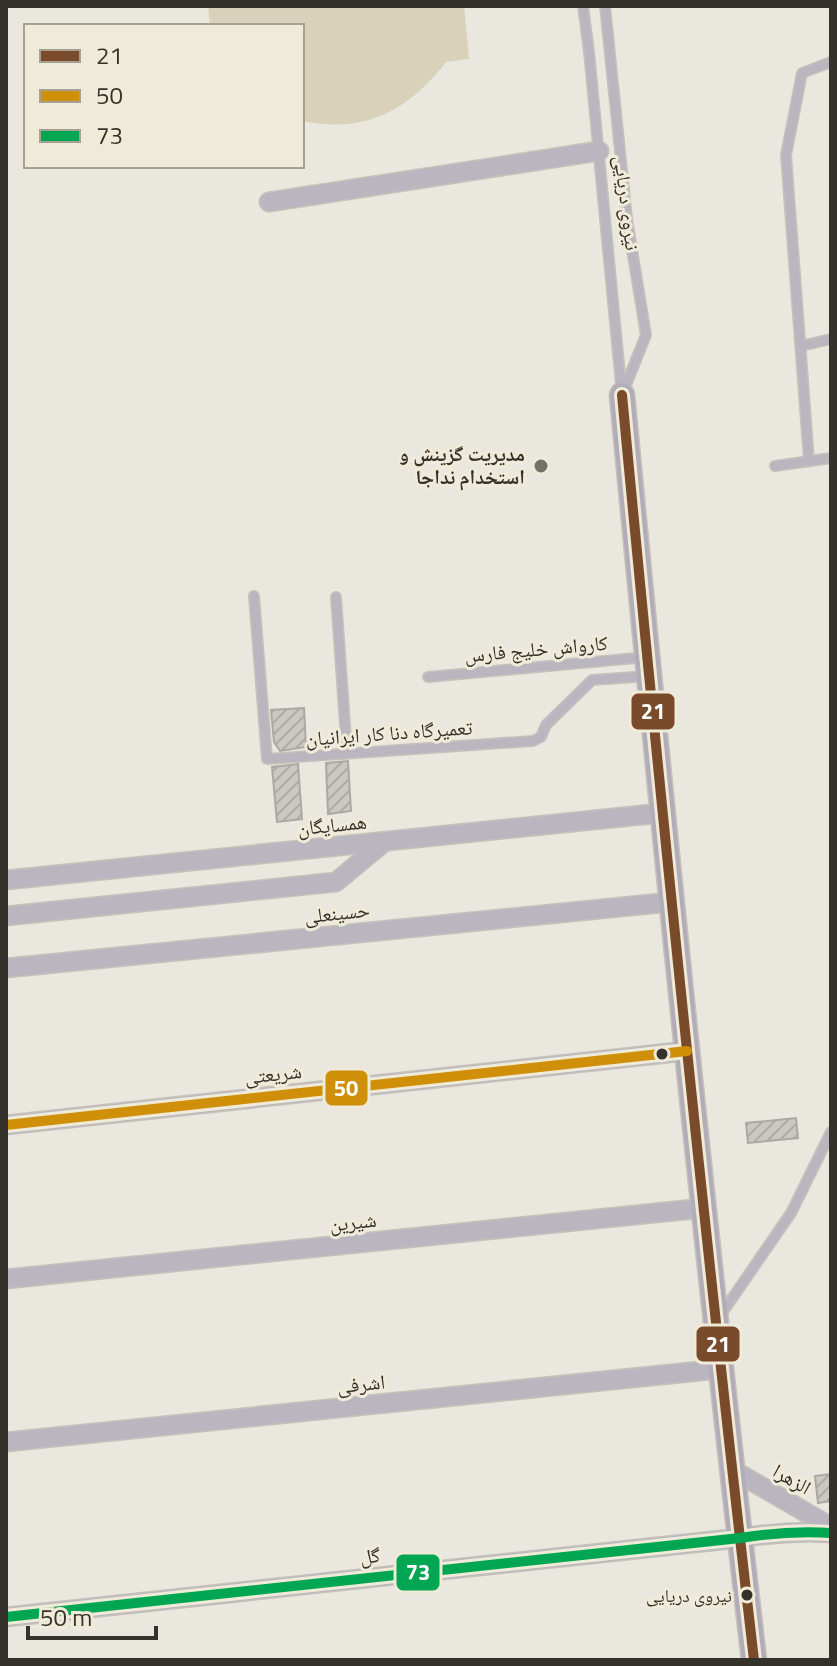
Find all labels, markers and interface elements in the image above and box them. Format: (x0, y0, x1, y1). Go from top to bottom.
legend (24, 24, 304, 168)
text: 21 (96, 37, 123, 73)
text: 50 (96, 77, 123, 113)
text: 73 (96, 117, 123, 153)
street label: نیروی دریایی (606, 154, 649, 252)
place label: مدیریت گزینش و استخدام نداجا (399, 438, 525, 492)
marker: مدیریت گزینش و استخدام نداجا (532, 457, 550, 475)
street label: کارواش خلیج فارس (463, 627, 609, 670)
line badge: 21 (630, 692, 676, 731)
text: 21 (641, 694, 665, 728)
street label: تعمیرگاه دنا کار ایرانیان (304, 711, 474, 754)
street label: همسایگان (296, 805, 368, 844)
street label: حسینعلی (303, 894, 372, 931)
unlabelled marker (654, 1046, 670, 1062)
street label: شریعتی (243, 1055, 303, 1092)
line badge: 50 (324, 1069, 369, 1107)
text: 50 (334, 1071, 358, 1105)
street label: شیرین (328, 1204, 378, 1239)
line badge: 21 (695, 1325, 741, 1363)
text: 21 (706, 1327, 730, 1361)
street label: اشرفی (335, 1366, 387, 1401)
street label: الزهرا (767, 1455, 817, 1502)
street label: گل (358, 1539, 382, 1572)
line badge: 73 (395, 1553, 441, 1592)
text: 73 (406, 1555, 430, 1589)
place label: نیروی دریایی (646, 1582, 732, 1609)
marker: نیروی دریایی (739, 1587, 755, 1603)
scale bar (28, 1590, 156, 1640)
text: 50 m (40, 1599, 92, 1635)

